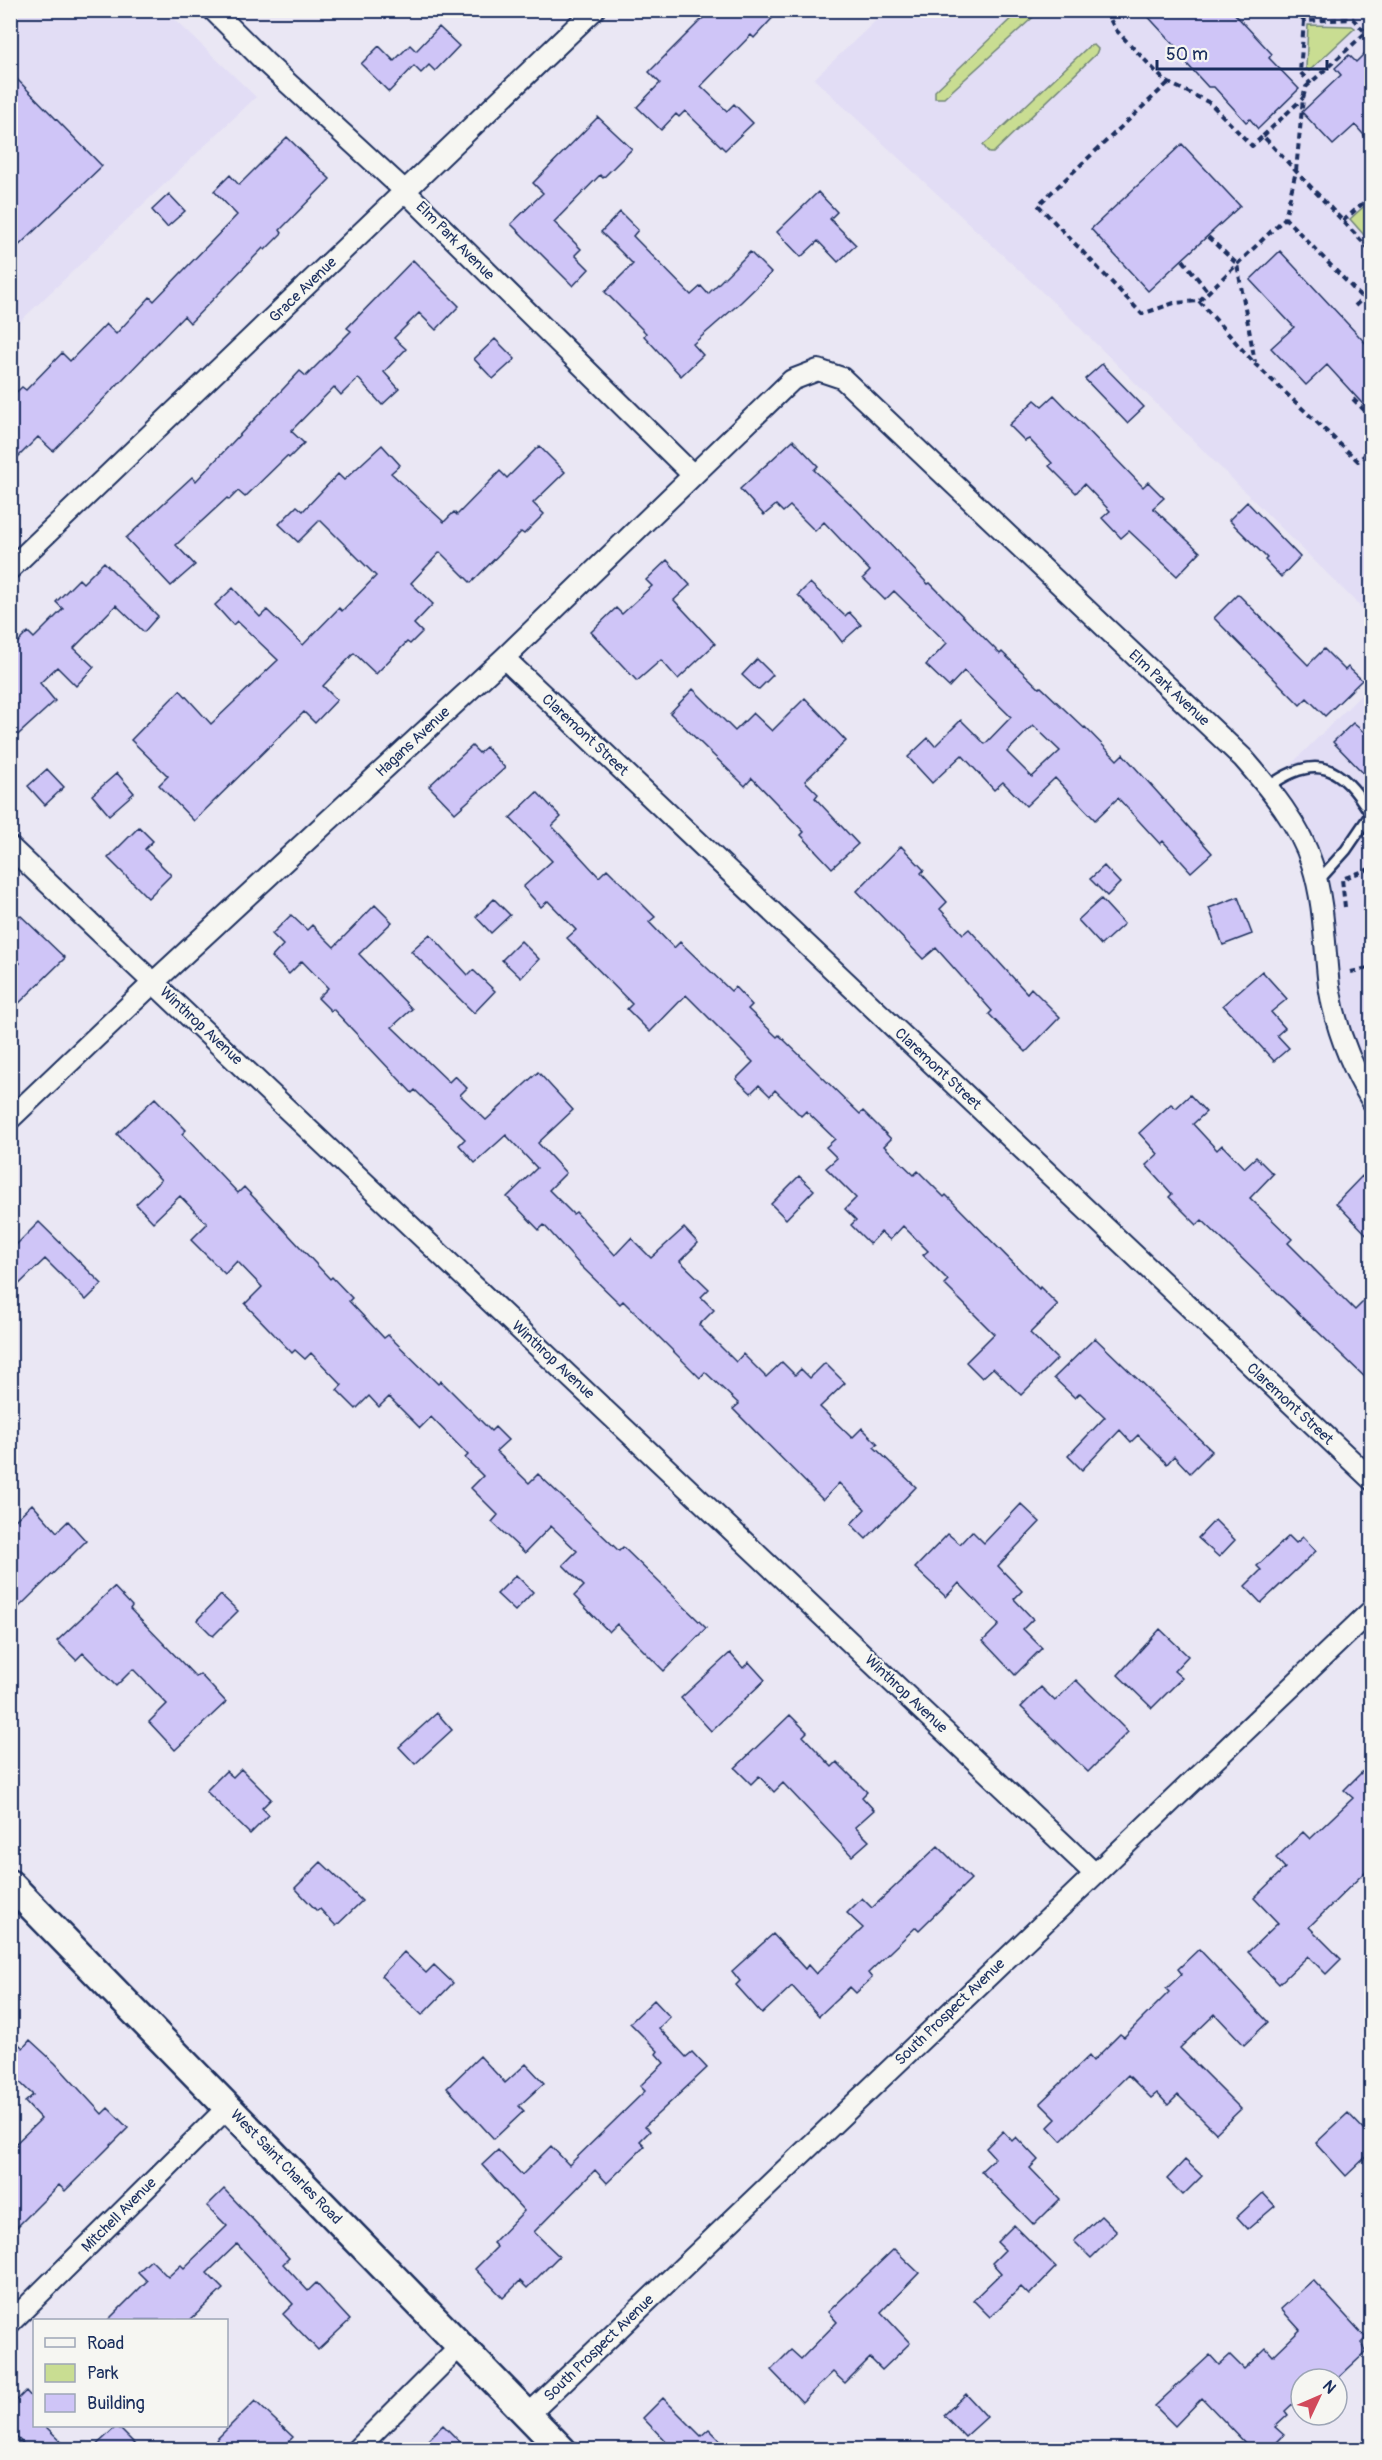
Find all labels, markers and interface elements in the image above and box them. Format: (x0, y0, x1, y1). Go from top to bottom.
scale bar (1157, 33, 1326, 71)
text: 50 m (1166, 43, 1208, 66)
street label: Elm Park Avenue (412, 198, 499, 285)
street label: Grace Avenue (265, 253, 341, 327)
street label: Elm Park Avenue (1125, 646, 1214, 731)
street label: Claremont Street (538, 690, 633, 781)
street label: Hagans Avenue (372, 702, 455, 781)
street label: Winthrop Avenue (156, 983, 247, 1070)
street label: Claremont Street (891, 1024, 986, 1115)
street label: Winthrop Avenue (508, 1317, 599, 1404)
street label: Claremont Street (1243, 1359, 1338, 1450)
street label: Winthrop Avenue (861, 1651, 952, 1738)
street label: South Prospect Avenue (891, 1954, 1010, 2070)
street label: West Saint Charles Road (226, 2105, 346, 2229)
street label: Mitchell Avenue (78, 2173, 161, 2256)
street label: South Prospect Avenue (540, 2290, 659, 2406)
legend (33, 2319, 228, 2427)
text: Road (87, 2332, 124, 2355)
text: Park (87, 2362, 119, 2385)
north arrow (1289, 2367, 1349, 2427)
text: N (1318, 2376, 1340, 2398)
text: Building (87, 2392, 145, 2415)

